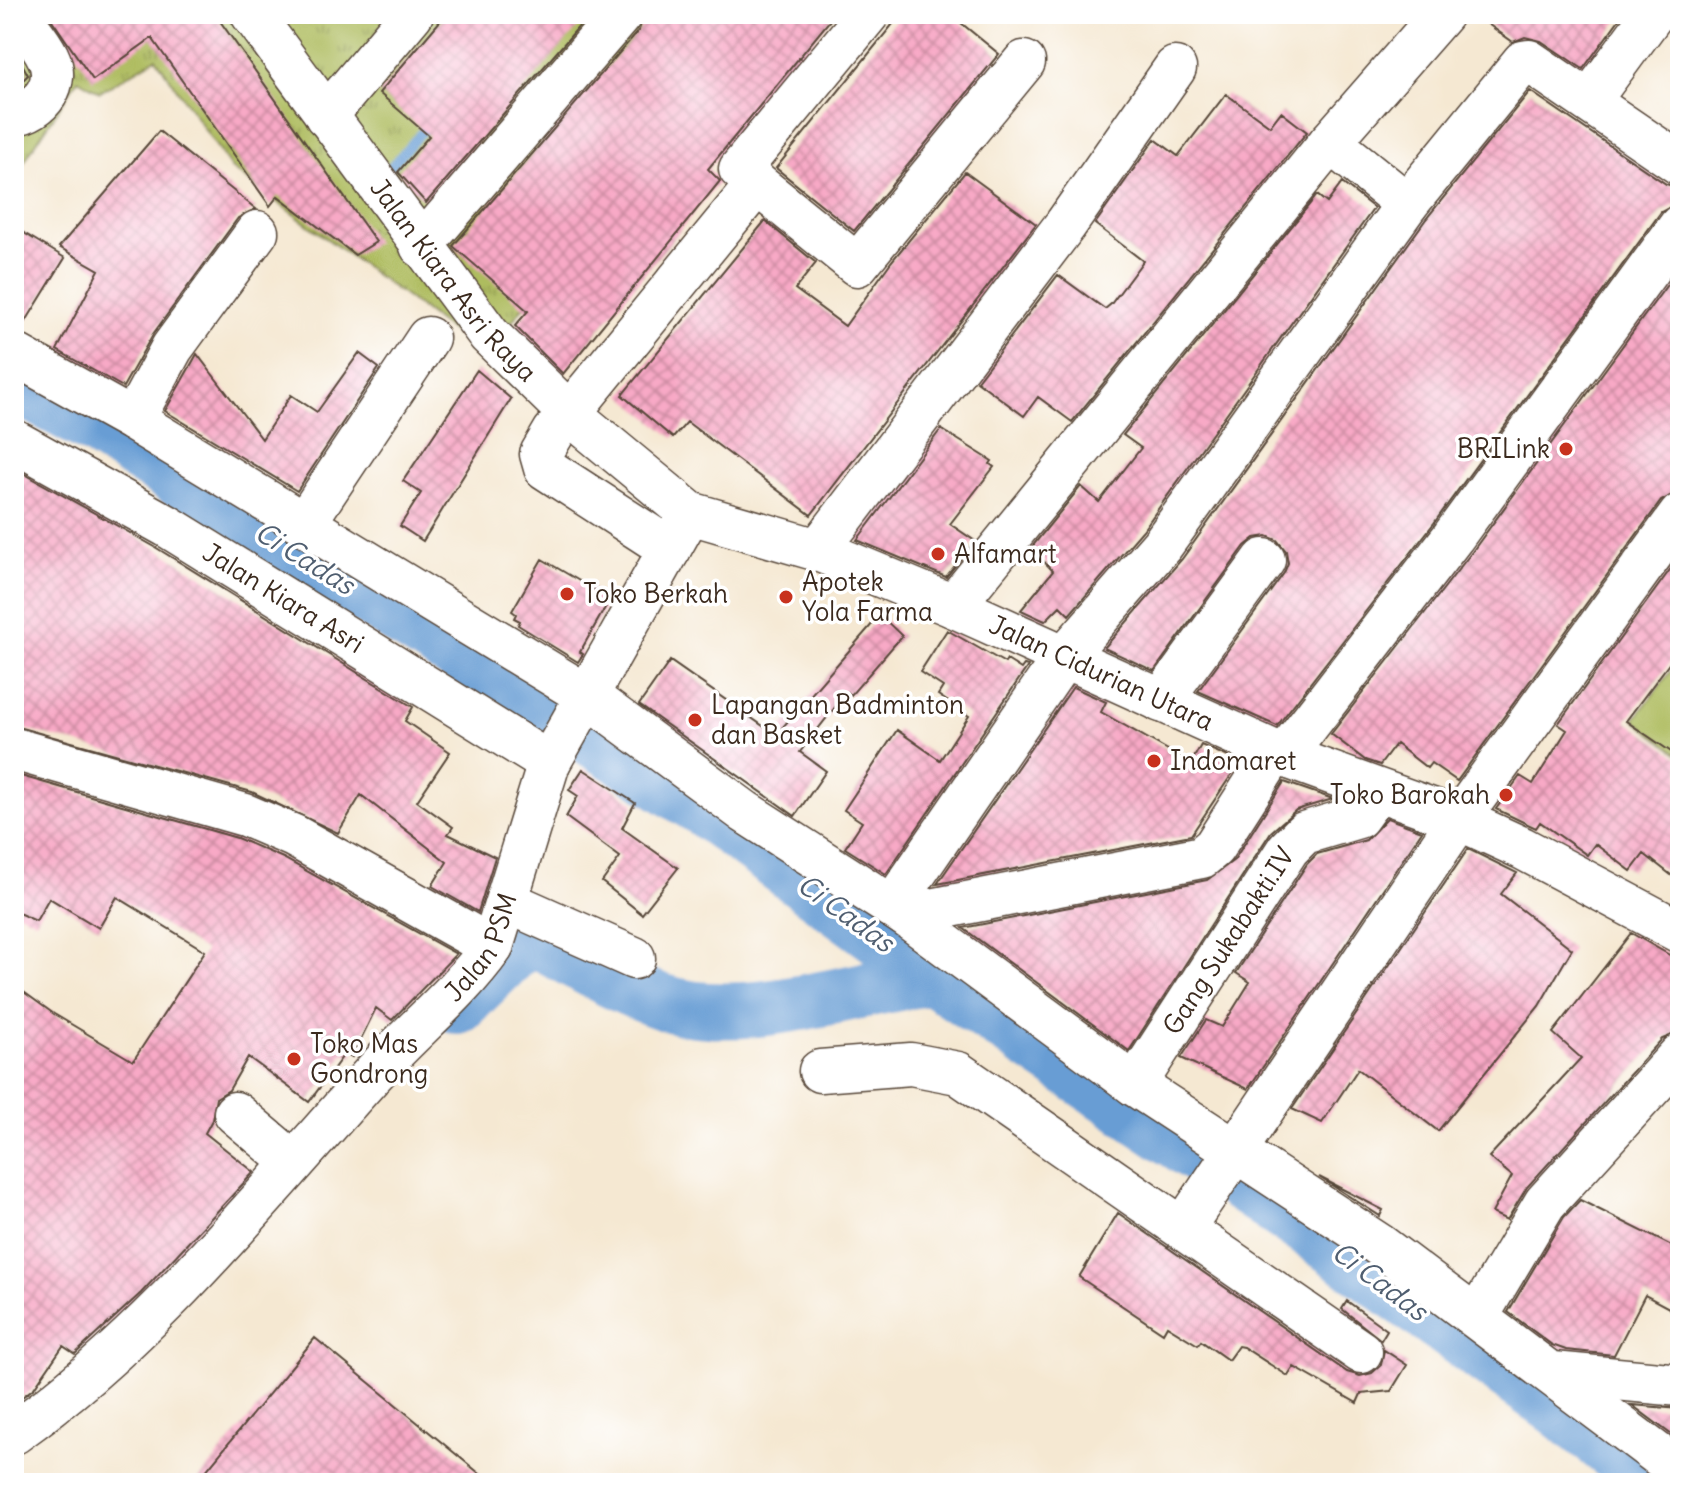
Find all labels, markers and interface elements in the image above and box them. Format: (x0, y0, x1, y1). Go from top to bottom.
street label: Jalan Kiara Asri Raya (363, 172, 544, 388)
place label: BRILink (1457, 432, 1550, 465)
marker: BRILink (1557, 440, 1575, 458)
water label: Ci Cadas (249, 513, 363, 604)
street label: Jalan Kiara Asri (197, 535, 370, 660)
place label: Alfamart (954, 537, 1057, 570)
marker: Alfamart (929, 545, 947, 563)
place label: Apotek Yola Farma (802, 565, 933, 628)
place label: Toko Berkah (583, 577, 728, 610)
marker: Toko Berkah (558, 585, 576, 603)
marker: Apotek Yola Farma (777, 588, 795, 606)
street label: Jalan Cidurian Utara (984, 608, 1219, 738)
place label: Lapangan Badminton dan Basket (711, 688, 964, 751)
marker: Lapangan Badminton dan Basket (686, 711, 704, 729)
place label: Indomaret (1170, 744, 1297, 777)
marker: Indomaret (1145, 752, 1163, 770)
place label: Toko Barokah (1330, 778, 1490, 811)
marker: Toko Barokah (1497, 786, 1515, 804)
street label: Gang Sukabakti.IV (1155, 840, 1301, 1040)
water label: Ci Cadas (791, 866, 903, 961)
street label: Jalan PSM (437, 889, 524, 1008)
place label: Toko Mas Gondrong (310, 1027, 428, 1090)
marker: Toko Mas Gondrong (285, 1050, 303, 1068)
water label: Ci Cadas (1325, 1233, 1437, 1330)

